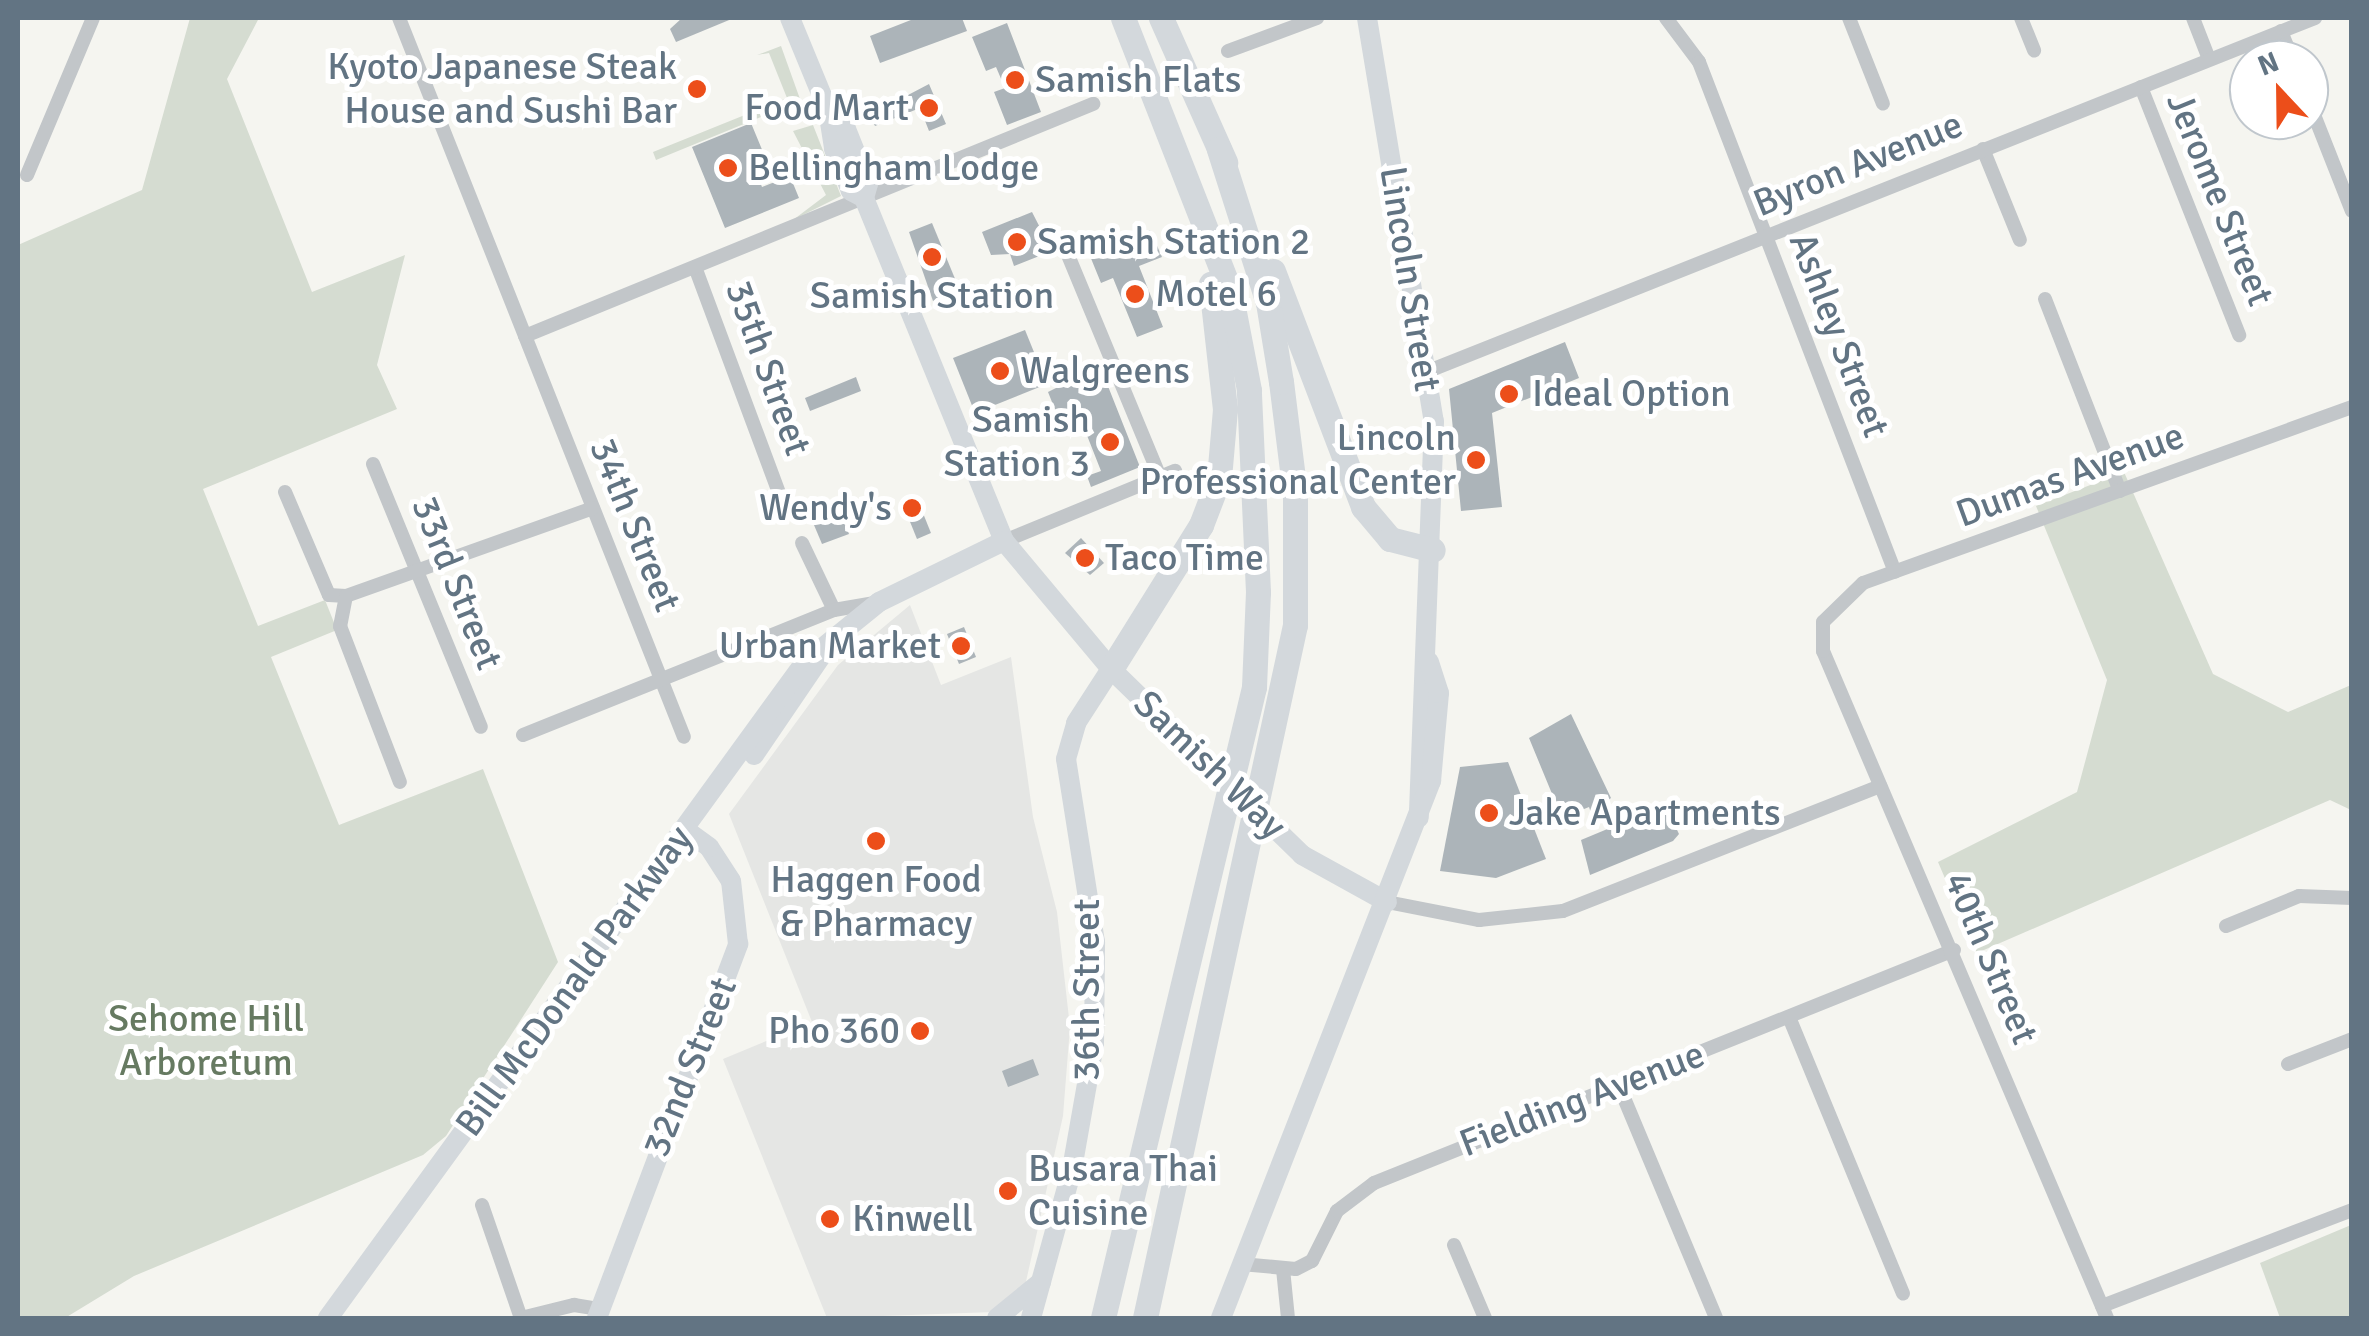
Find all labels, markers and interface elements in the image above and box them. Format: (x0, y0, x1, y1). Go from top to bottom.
north arrow (2229, 40, 2329, 140)
place label: Kyoto Japanese Steak House and Sushi Bar (327, 44, 677, 133)
text: N (2253, 45, 2284, 83)
place label: Samish Flats (1035, 57, 1241, 103)
marker: Samish Flats (1004, 69, 1026, 91)
marker: Kyoto Japanese Steak House and Sushi Bar (686, 78, 708, 100)
place label: Food Mart (744, 85, 909, 131)
street label: Jerome Street (2157, 86, 2283, 312)
marker: Food Mart (918, 97, 940, 119)
street label: Byron Avenue (1747, 101, 1969, 227)
place label: Bellingham Lodge (748, 145, 1039, 191)
marker: Bellingham Lodge (717, 157, 739, 179)
street label: Lincoln Street (1370, 163, 1450, 395)
place label: Samish Station 2 (1037, 219, 1310, 265)
street label: Ashley Street (1779, 226, 1899, 444)
marker: Samish Station 2 (1006, 231, 1028, 253)
marker: Samish Station (921, 246, 943, 268)
place label: Motel 6 (1155, 271, 1277, 317)
place label: Samish Station (810, 273, 1054, 319)
street label: 35th Street (715, 275, 821, 461)
marker: Motel 6 (1124, 283, 1146, 305)
place label: Walgreens (1020, 348, 1190, 394)
marker: Walgreens (989, 360, 1011, 382)
place label: Ideal Option (1532, 371, 1731, 417)
marker: Ideal Option (1496, 381, 1522, 407)
place label: Samish Station 3 (943, 397, 1090, 486)
street label: Dumas Avenue (1950, 413, 2190, 537)
place label: Lincoln Professional Center (1140, 415, 1456, 504)
marker: Samish Station 3 (1099, 431, 1121, 453)
street label: 34th Street (580, 432, 690, 618)
marker: Lincoln Professional Center (1465, 449, 1487, 471)
place label: Wendy's (759, 485, 892, 531)
street label: 33rd Street (402, 490, 512, 676)
marker: Wendy's (901, 497, 923, 519)
place label: Taco Time (1105, 535, 1264, 581)
marker: Taco Time (1074, 547, 1096, 569)
place label: Urban Market (719, 623, 941, 669)
marker: Urban Market (950, 635, 972, 657)
street label: Samish Way (1124, 681, 1296, 849)
place label: Jake Apartments (1509, 790, 1781, 836)
marker: Jake Apartments (1478, 802, 1500, 824)
street label: Bill McDonald Parkway (446, 817, 702, 1145)
marker: Haggen Food & Pharmacy (865, 830, 887, 852)
place label: Haggen Food & Pharmacy (770, 857, 982, 946)
street label: 40th Street (1934, 865, 2048, 1051)
street label: 36th Street (1064, 899, 1110, 1081)
street label: 32nd Street (633, 971, 747, 1163)
park label: Sehome Hill Arboretum (108, 996, 304, 1086)
place label: Pho 360 (768, 1008, 900, 1054)
marker: Pho 360 (909, 1020, 931, 1042)
street label: Fielding Avenue (1453, 1031, 1711, 1167)
place label: Busara Thai Cuisine (1028, 1146, 1218, 1236)
marker: Busara Thai Cuisine (997, 1180, 1019, 1202)
place label: Kinwell (852, 1196, 973, 1242)
marker: Kinwell (817, 1206, 843, 1232)

